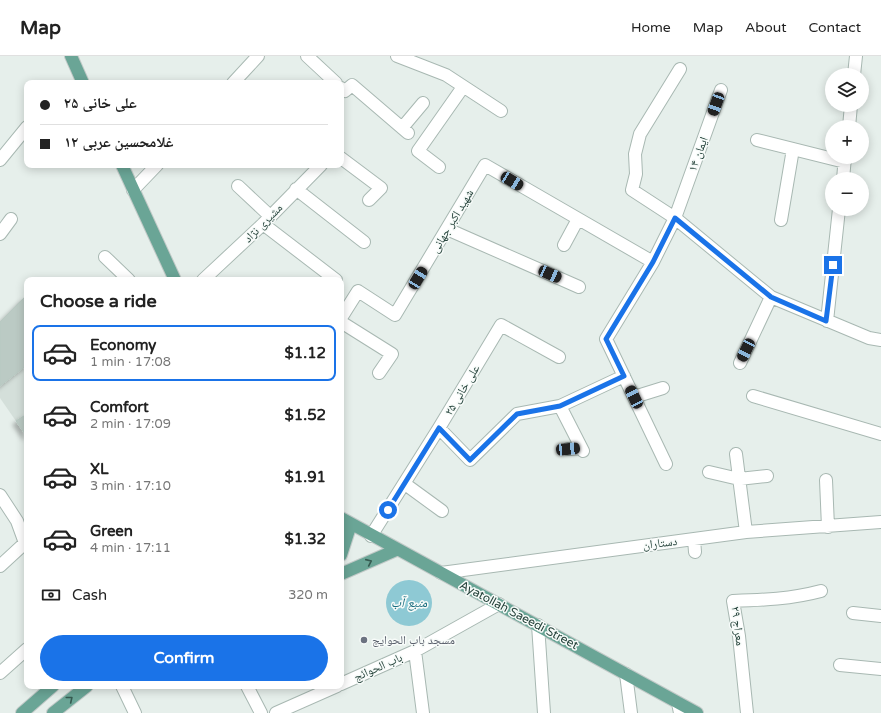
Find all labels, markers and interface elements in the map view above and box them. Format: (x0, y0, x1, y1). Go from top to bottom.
text: Map (20, 17, 61, 39)
text: Home (631, 19, 671, 36)
text: Map (693, 19, 723, 36)
text: About (745, 19, 787, 36)
text: Contact (809, 19, 861, 36)
map controls (825, 68, 869, 216)
button: layers (825, 68, 869, 112)
car (706, 91, 726, 117)
text: علی خانی ۲۵ (64, 94, 137, 112)
button: + (825, 120, 869, 164)
text: غلامحسین عربی ۱۲ (64, 133, 174, 151)
street label: ایمان ۱۴ (685, 135, 711, 173)
car (499, 170, 525, 192)
button: − (825, 172, 869, 216)
street label: شهید اکبر جهانی (428, 187, 477, 256)
street label: مشیری نژاد (241, 201, 285, 245)
route end (824, 256, 842, 274)
car (537, 264, 563, 284)
car (407, 265, 429, 291)
text: Choose a ride (40, 290, 157, 312)
icon: car (42, 335, 78, 371)
text: Economy (90, 336, 156, 354)
car (735, 337, 757, 363)
text: $1.12 (285, 344, 326, 362)
text: 1 min · 17:08 (90, 354, 171, 370)
street label: علی خانی ۲۵ (441, 362, 483, 418)
car (623, 384, 645, 410)
icon: car (42, 397, 78, 433)
text: Comfort (90, 398, 149, 416)
text: $1.52 (285, 406, 326, 424)
text: 2 min · 17:09 (90, 416, 171, 432)
car (556, 442, 580, 456)
icon: car (42, 459, 78, 495)
text: XL (90, 460, 109, 478)
text: $1.91 (285, 468, 326, 486)
text: 3 min · 17:10 (90, 478, 171, 494)
route start (379, 501, 397, 519)
icon: car (42, 521, 78, 557)
text: Green (90, 522, 133, 540)
text: $1.32 (285, 530, 326, 548)
street label: دستاران (642, 534, 678, 552)
text: 4 min · 17:11 (90, 540, 171, 556)
one-way arrow (364, 559, 372, 567)
street label: Ayatollah Saeedi Street (457, 578, 581, 652)
icon: cash (40, 584, 62, 606)
text: Cash (72, 586, 107, 604)
text: 320 m (288, 587, 328, 603)
water label: منبع آب (391, 595, 427, 611)
street label: معراج ۲۹ (729, 605, 747, 647)
place label: مسجد باب الحوایج (372, 633, 455, 647)
button: Confirm (40, 635, 328, 681)
marker: مسجد باب الحوایج (359, 635, 369, 645)
street label: باب الحوائج (351, 650, 405, 684)
one-way arrow (66, 697, 73, 704)

